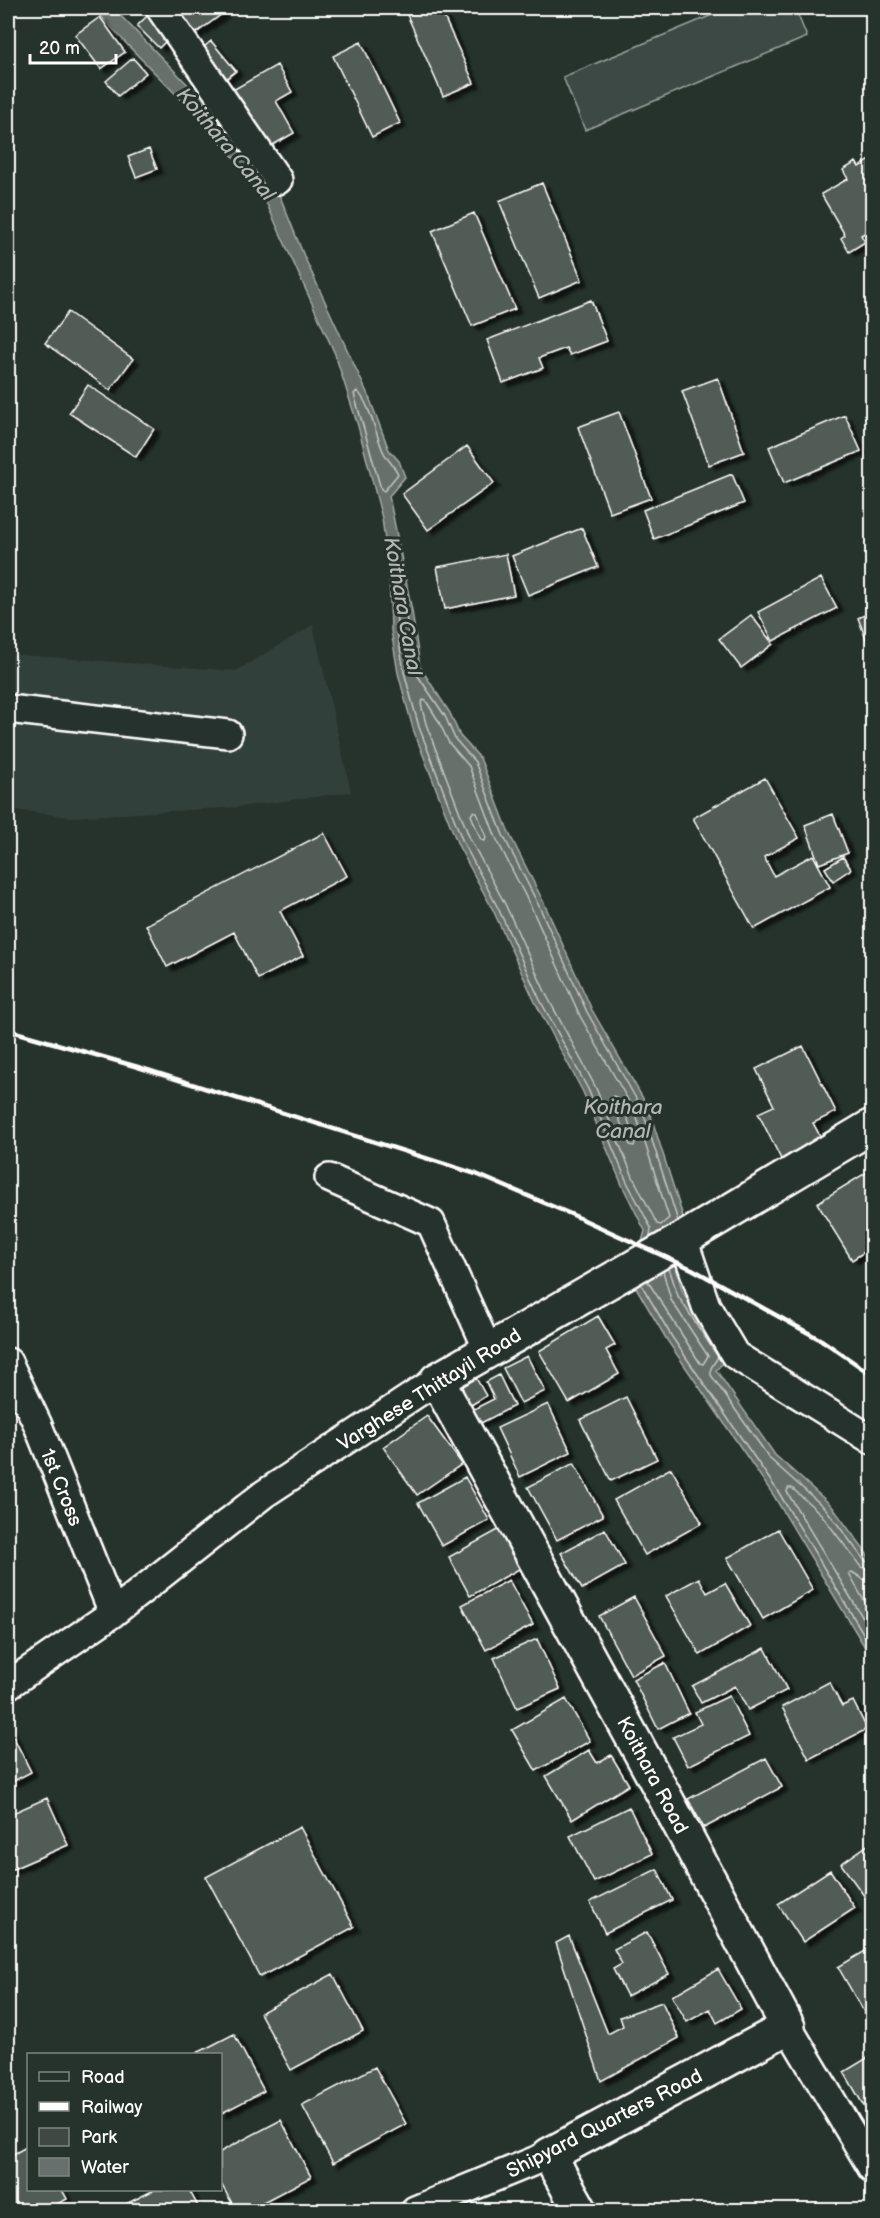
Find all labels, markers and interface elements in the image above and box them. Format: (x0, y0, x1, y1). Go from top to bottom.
scale bar (30, 27, 116, 65)
text: 20 m (39, 38, 80, 59)
water label: Koithara Canal (171, 83, 281, 207)
water label: Koithara Canal (378, 535, 427, 678)
water label: Koithara Canal (583, 1095, 663, 1144)
street label: Varghese Thittayil Road (333, 1323, 526, 1456)
street label: 1st Cross (35, 1445, 87, 1530)
street label: Koithara Road (611, 1713, 693, 1838)
legend (27, 2053, 222, 2191)
street label: Shipyard Quarters Road (503, 2064, 706, 2184)
text: Road (81, 2067, 125, 2088)
text: Railway (81, 2097, 143, 2118)
text: Park (81, 2127, 117, 2148)
text: Water (81, 2157, 129, 2178)

